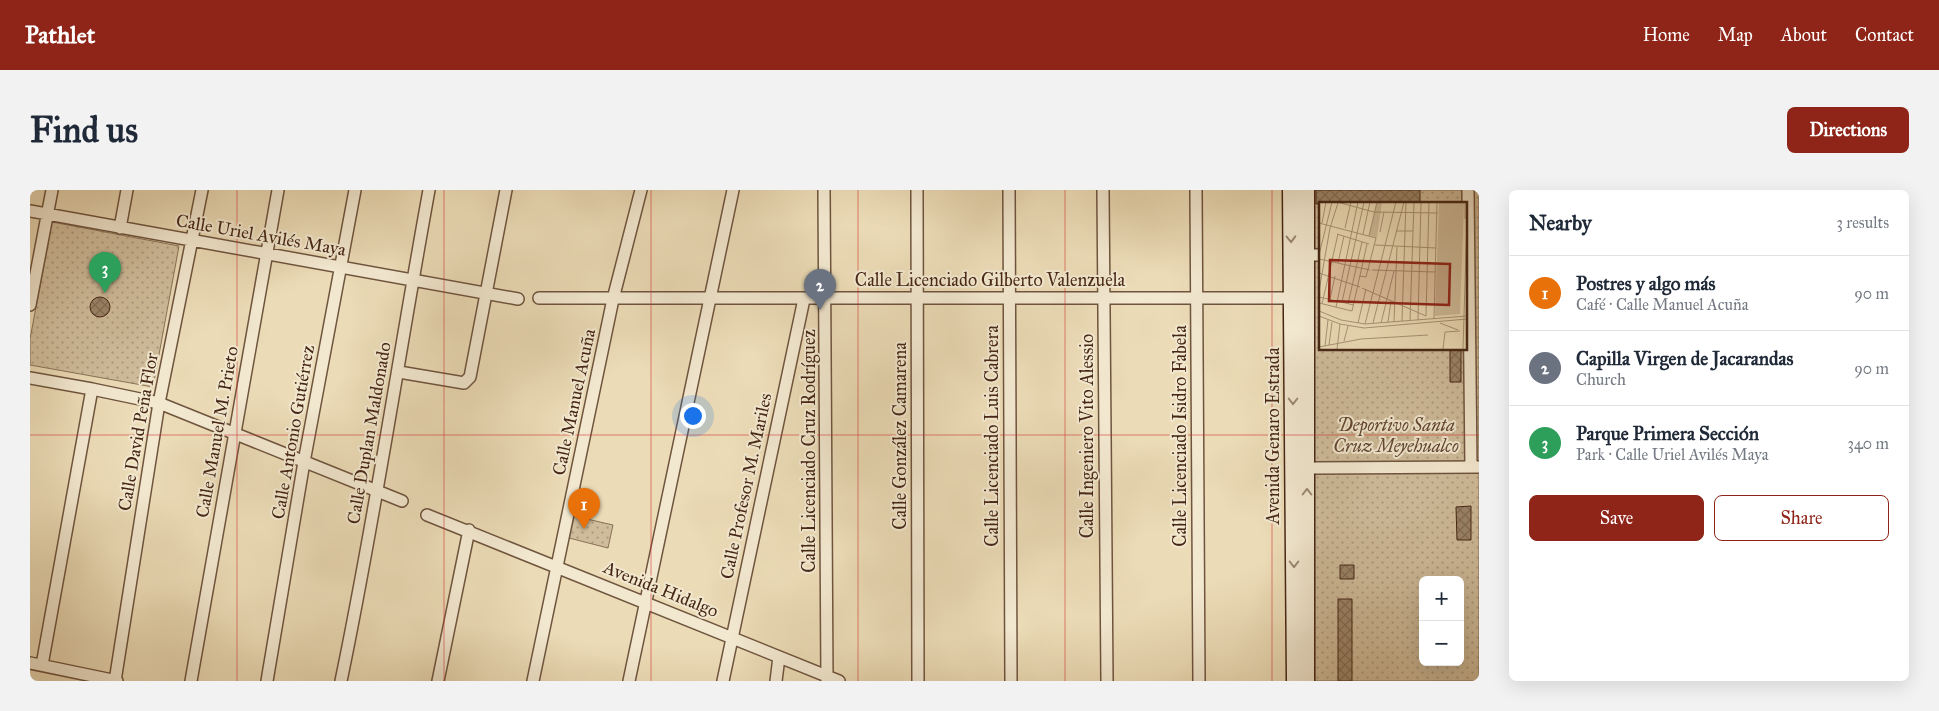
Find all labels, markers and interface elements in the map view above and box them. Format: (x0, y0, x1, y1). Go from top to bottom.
text: Pathlet (25, 20, 95, 50)
text: Home (1643, 24, 1690, 46)
text: Map (1718, 24, 1753, 46)
text: About (1781, 24, 1827, 46)
text: Contact (1855, 24, 1914, 46)
button: Directions (1787, 107, 1909, 153)
text: Find us (30, 109, 138, 152)
inset map (1319, 202, 1466, 350)
street label: Calle Uriel Avilés Maya (174, 209, 348, 261)
text: Nearby (1529, 210, 1592, 236)
text: 3 results (1836, 213, 1889, 232)
one-way arrow (1286, 235, 1296, 243)
pin: 3 (89, 252, 121, 293)
pin: 2 (804, 269, 836, 310)
street label: Calle Licenciado Gilberto Valenzuela (855, 269, 1126, 291)
text: Postres y algo más (1576, 272, 1716, 295)
text: 1 (1542, 284, 1548, 303)
text: 90 m (1854, 284, 1889, 303)
text: Café · Calle Manuel Acuña (1576, 295, 1749, 314)
street label: Calle Licenciado Luis Cabrera (981, 325, 1003, 547)
street label: Calle Licenciado Isidro Fabela (1169, 325, 1191, 547)
street label: Calle Manuel Acuña (548, 326, 600, 477)
street label: Calle Licenciado Cruz Rodríguez (798, 329, 821, 573)
street label: Calle Ingeniero Vito Alessio (1076, 334, 1099, 538)
street label: Calle Duplan Maldonado (342, 340, 396, 526)
street label: Calle González Camarena (889, 342, 911, 530)
street label: Calle Antonio Gutiérrez (267, 343, 319, 521)
street label: Calle Manuel M. Prieto (191, 345, 243, 519)
street label: Avenida Genaro Estrada (1262, 347, 1284, 526)
text: Capilla Virgen de Jacarandas (1576, 347, 1794, 370)
street label: Calle David Peña Flor (113, 351, 163, 513)
text: 2 (1541, 359, 1549, 378)
text: 90 m (1854, 359, 1889, 378)
text: Church (1576, 370, 1626, 389)
street label: Calle Profesor M. Mariles (716, 391, 776, 581)
one-way arrow (1288, 398, 1298, 405)
your location (680, 403, 706, 429)
park label: Deportivo Santa Cruz Meyehualco (1333, 414, 1459, 457)
text: Parque Primera Sección (1576, 422, 1759, 445)
text: 3 (1542, 434, 1548, 453)
text: 340 m (1847, 434, 1889, 453)
text: Park · Calle Uriel Avilés Maya (1576, 445, 1768, 464)
pin: 1 (568, 488, 600, 529)
one-way arrow (1302, 488, 1312, 496)
button: Save (1529, 495, 1704, 541)
button: Share (1714, 495, 1889, 541)
street label: Avenida Hidalgo (599, 556, 722, 623)
one-way arrow (1289, 560, 1299, 568)
map controls (1419, 576, 1464, 666)
button: + (1419, 576, 1464, 621)
button: − (1419, 621, 1464, 666)

